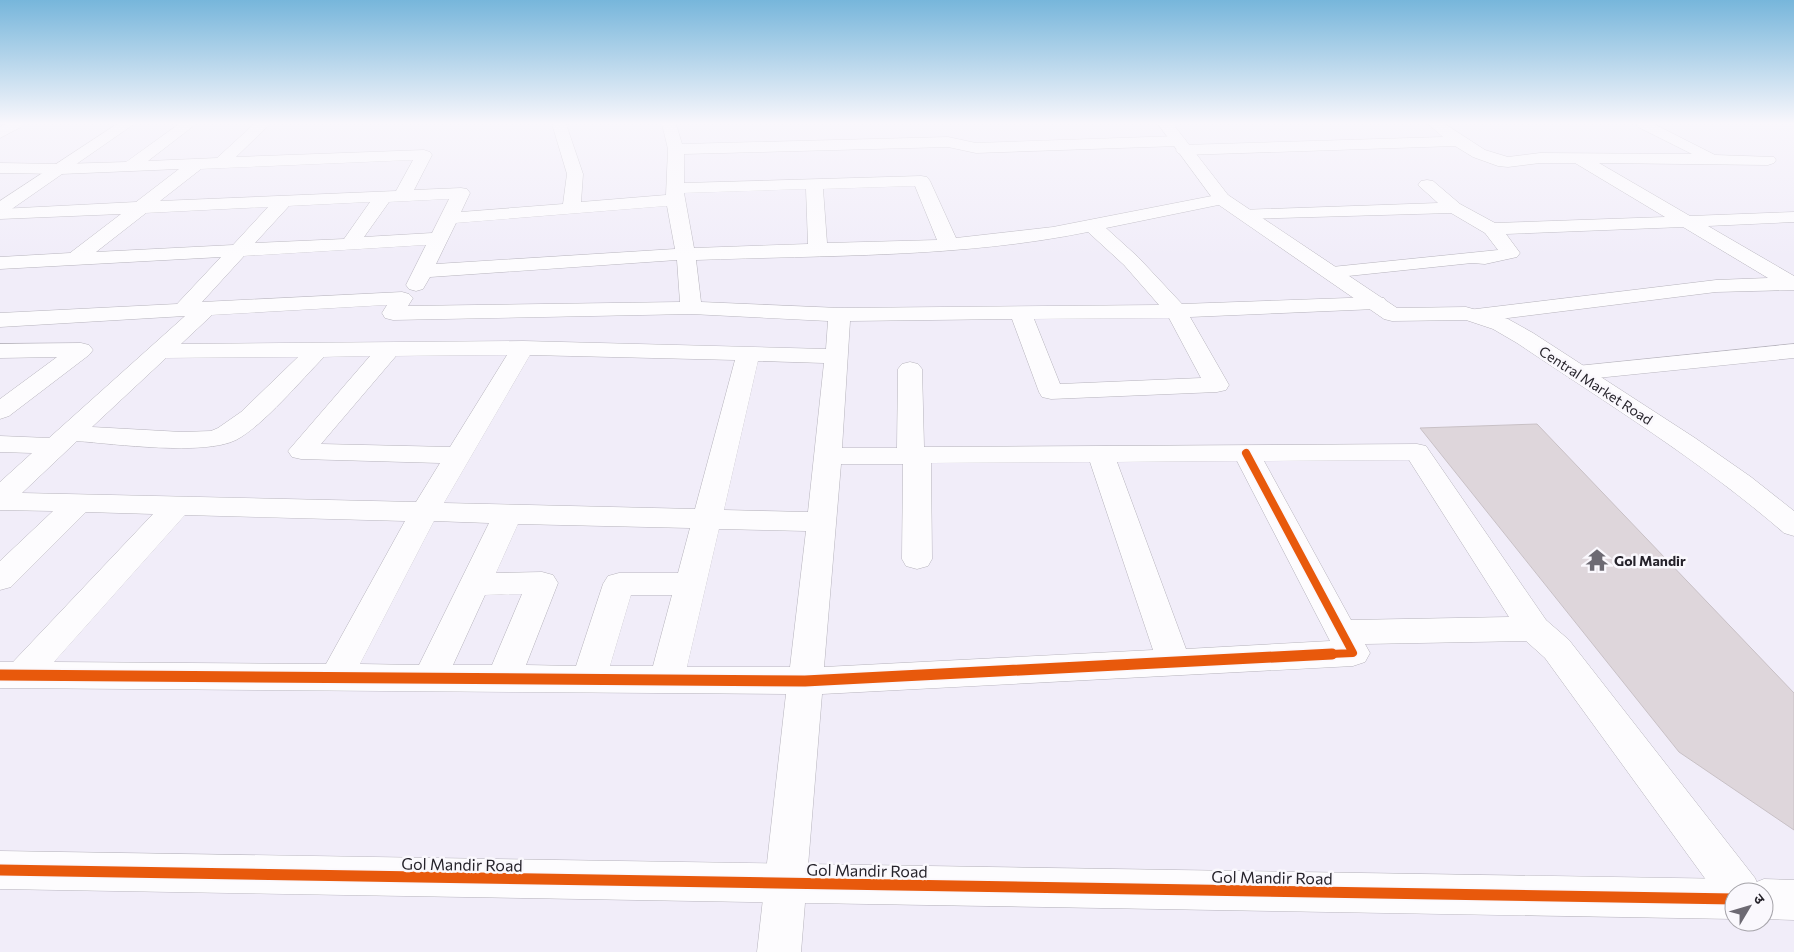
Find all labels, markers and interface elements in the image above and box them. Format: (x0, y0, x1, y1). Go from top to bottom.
street label: Central Market Road (1536, 342, 1656, 428)
temple icon: Gol Mandir (1584, 547, 1610, 573)
place label: Gol Mandir (1614, 552, 1686, 569)
street label: Gol Mandir Road (401, 853, 523, 875)
street label: Gol Mandir Road (806, 859, 928, 881)
street label: Gol Mandir Road (1211, 866, 1333, 888)
north arrow (1724, 882, 1774, 932)
text: उ (1750, 890, 1769, 908)

